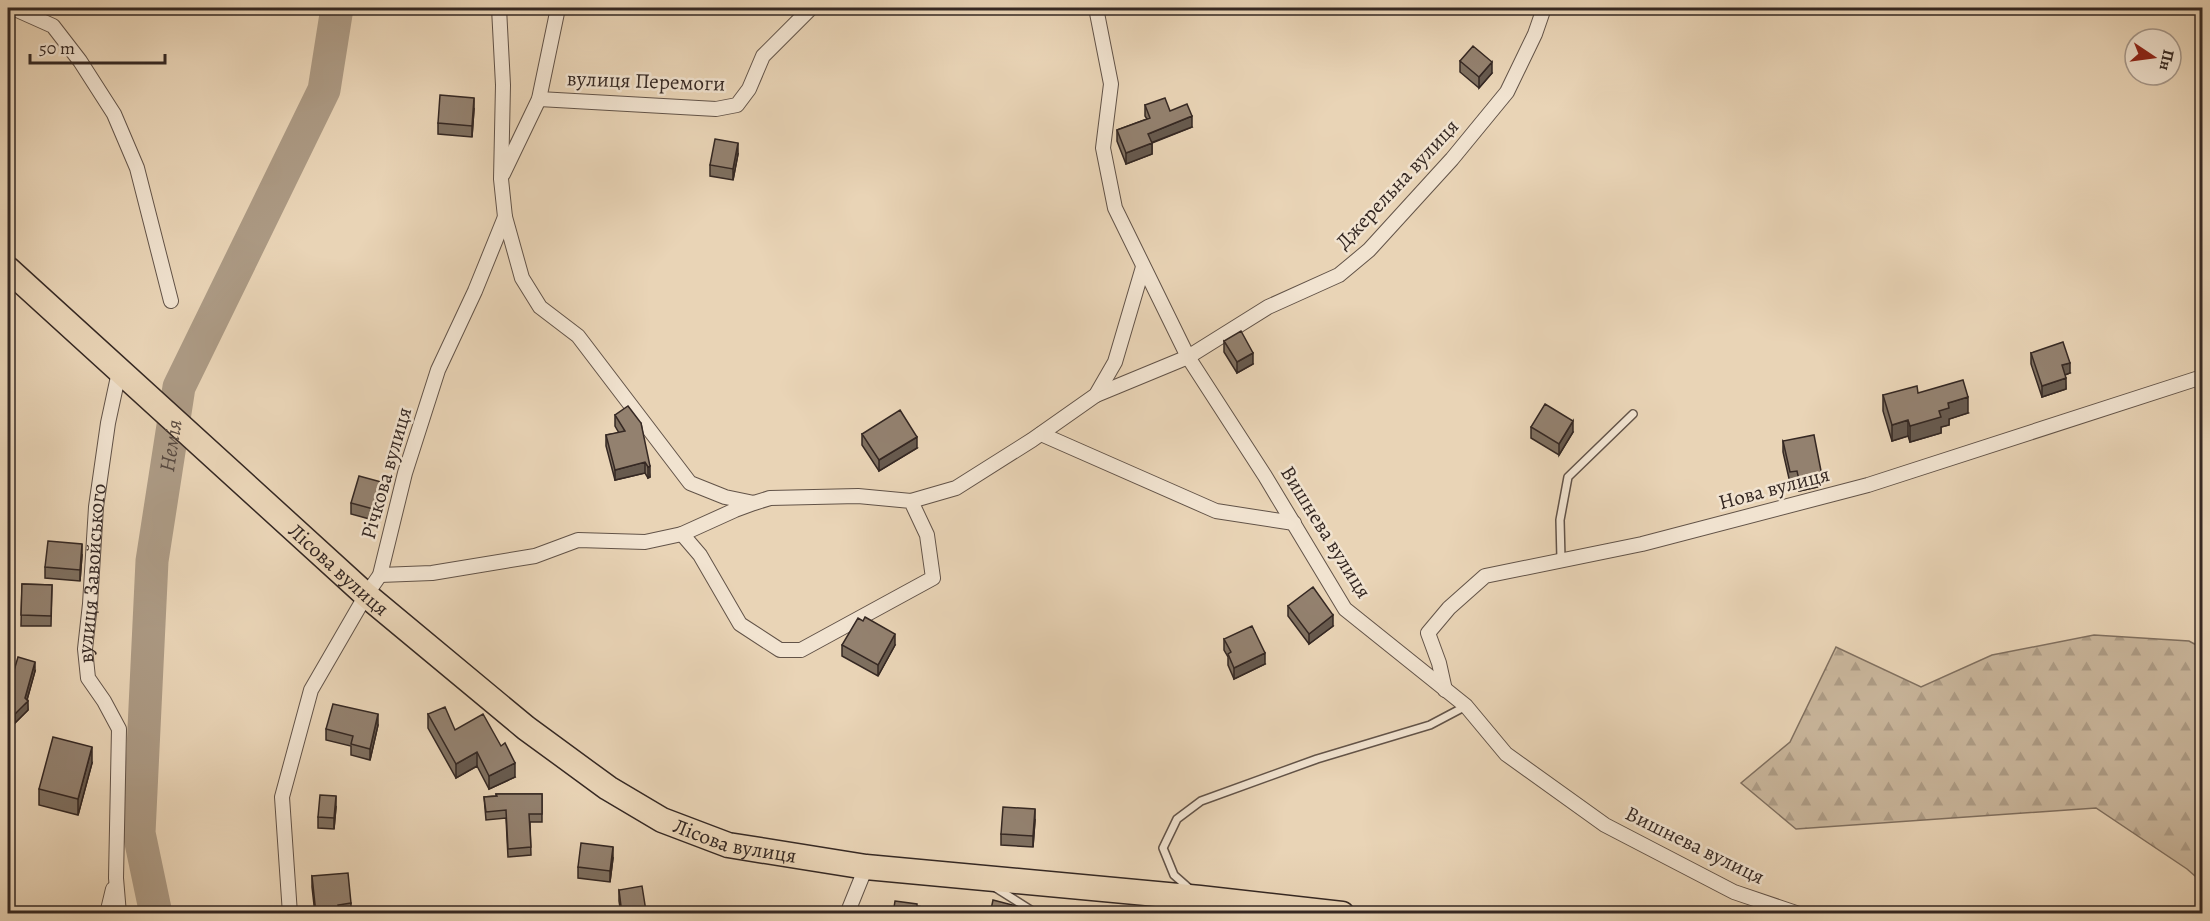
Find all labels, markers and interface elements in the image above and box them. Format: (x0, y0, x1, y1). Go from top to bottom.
scale bar (30, 27, 165, 65)
north arrow (2123, 27, 2183, 87)
text: 50 m (39, 36, 75, 60)
text: Пн (2154, 47, 2180, 73)
street label: вулиця Перемоги (566, 64, 726, 98)
street label: Джерельна вулиця (1329, 113, 1465, 255)
street label: Річкова вулиця (354, 404, 418, 542)
water label: Немія (152, 417, 190, 474)
street label: Вишнева вулиця (1274, 460, 1378, 604)
street label: Нова вулиця (1715, 460, 1833, 516)
street label: вулиця Завойського (70, 481, 113, 665)
street label: Лісова вулиця (282, 517, 395, 623)
street label: Вишнева вулиця (1621, 799, 1769, 891)
street label: Лісова вулиця (669, 812, 799, 870)

